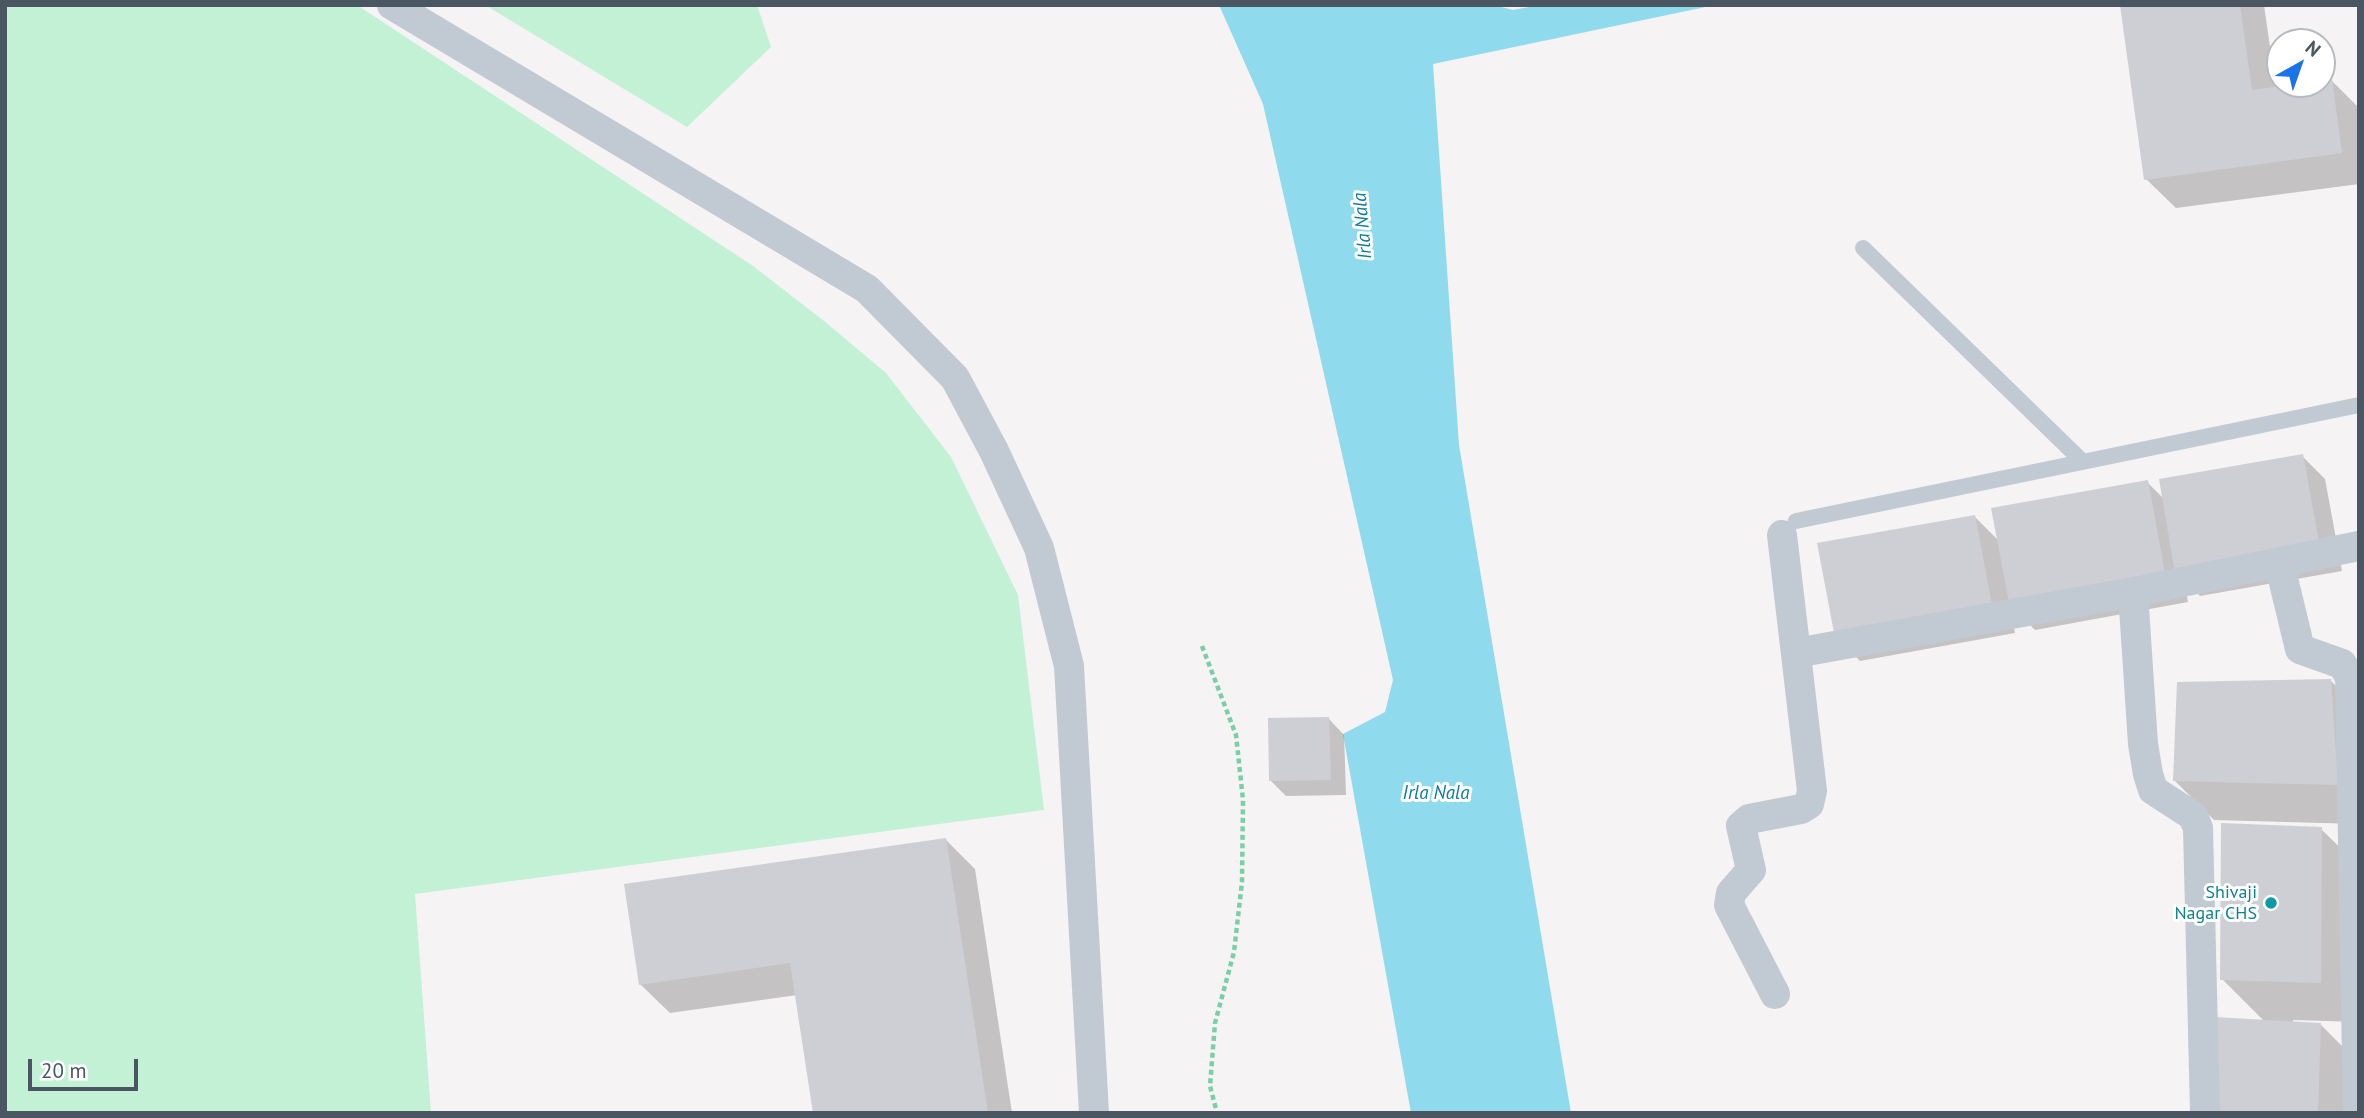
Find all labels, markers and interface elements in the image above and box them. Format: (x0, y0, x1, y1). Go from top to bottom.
north arrow (2266, 28, 2336, 98)
text: N (2301, 35, 2326, 62)
water label: Irla Nala (1349, 192, 1377, 260)
water label: Irla Nala (1403, 783, 1469, 805)
place label: Shivaji Nagar CHS (2175, 882, 2257, 924)
marker: Shivaji Nagar CHS (2263, 895, 2279, 911)
scale bar (32, 1044, 142, 1088)
text: 20 m (41, 1057, 87, 1084)

